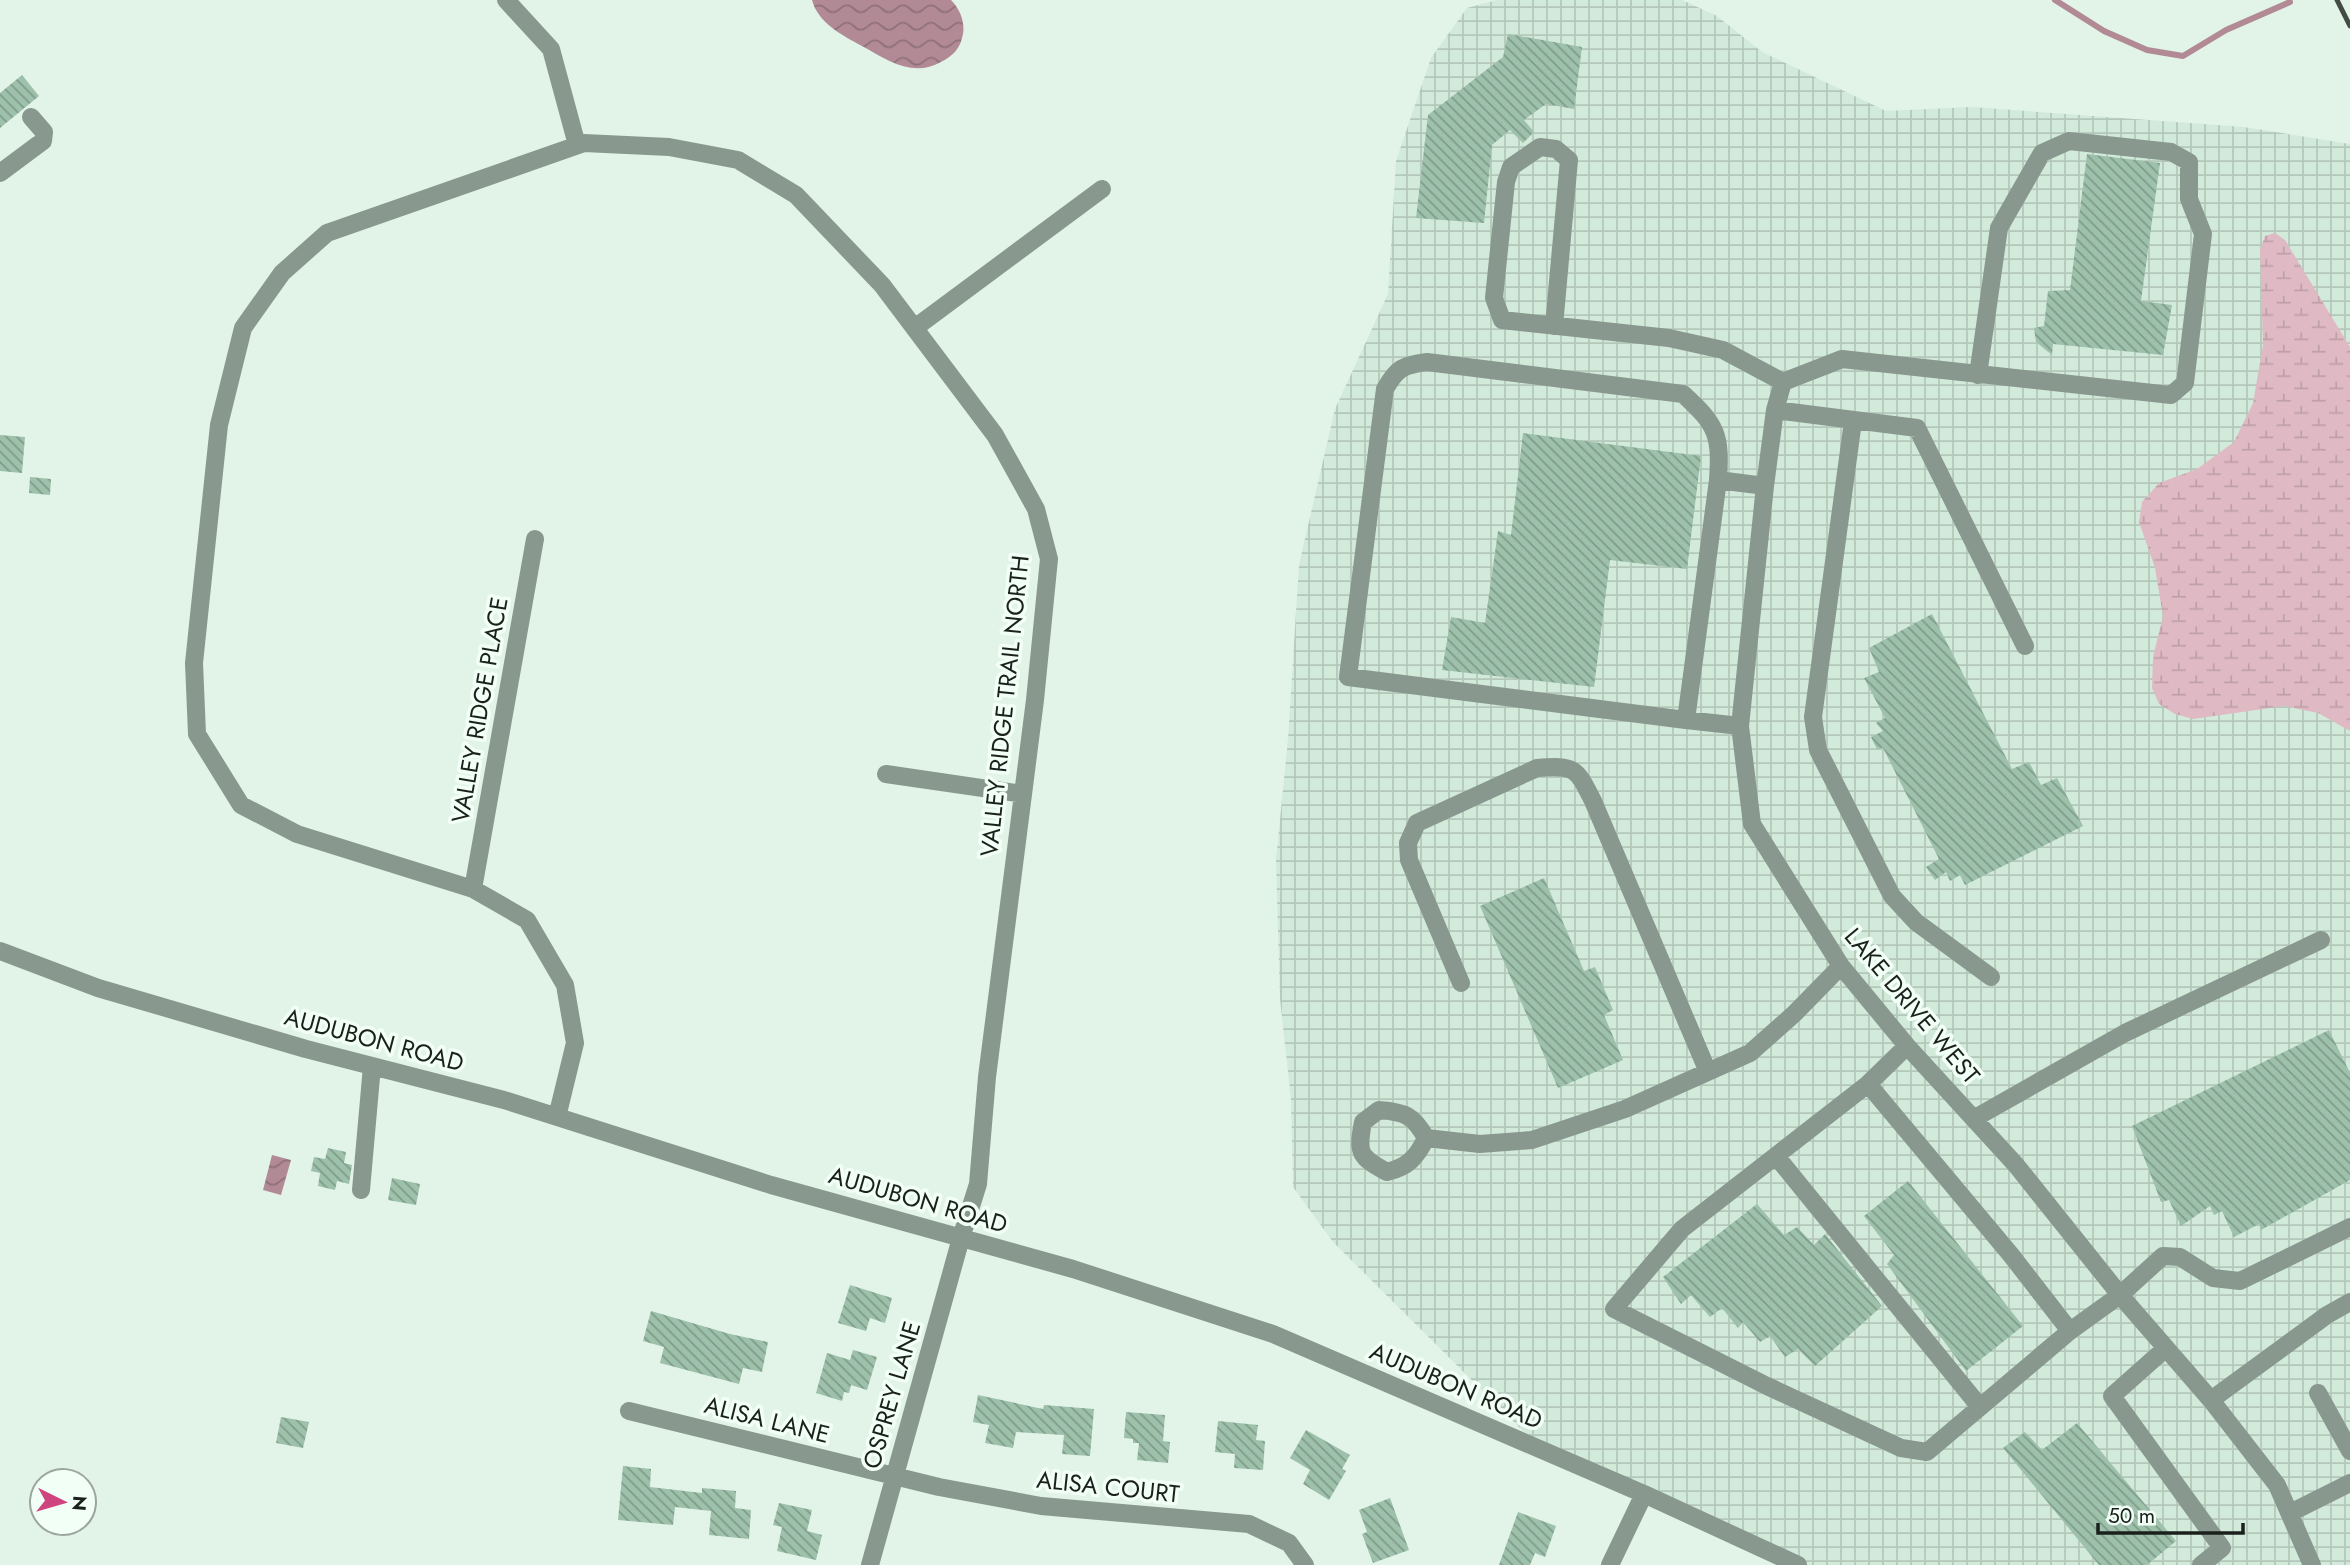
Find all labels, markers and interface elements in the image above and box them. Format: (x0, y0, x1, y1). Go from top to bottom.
street label: VALLEY RIDGE TRAIL NORTH (971, 553, 1038, 858)
street label: VALLEY RIDGE PLACE (442, 594, 517, 826)
street label: LAKE DRIVE WEST (1836, 920, 1988, 1091)
street label: AUDUBON ROAD (281, 999, 468, 1080)
street label: AUDUBON ROAD (825, 1157, 1011, 1242)
street label: OSPREY LANE (854, 1317, 929, 1473)
street label: AUDUBON ROAD (1365, 1333, 1548, 1438)
street label: ALISA LANE (701, 1387, 833, 1452)
street label: ALISA COURT (1035, 1462, 1181, 1511)
north arrow (28, 1467, 98, 1537)
scale bar (2098, 1492, 2243, 1536)
text: N (65, 1495, 94, 1512)
text: 50 m (2108, 1501, 2155, 1531)

